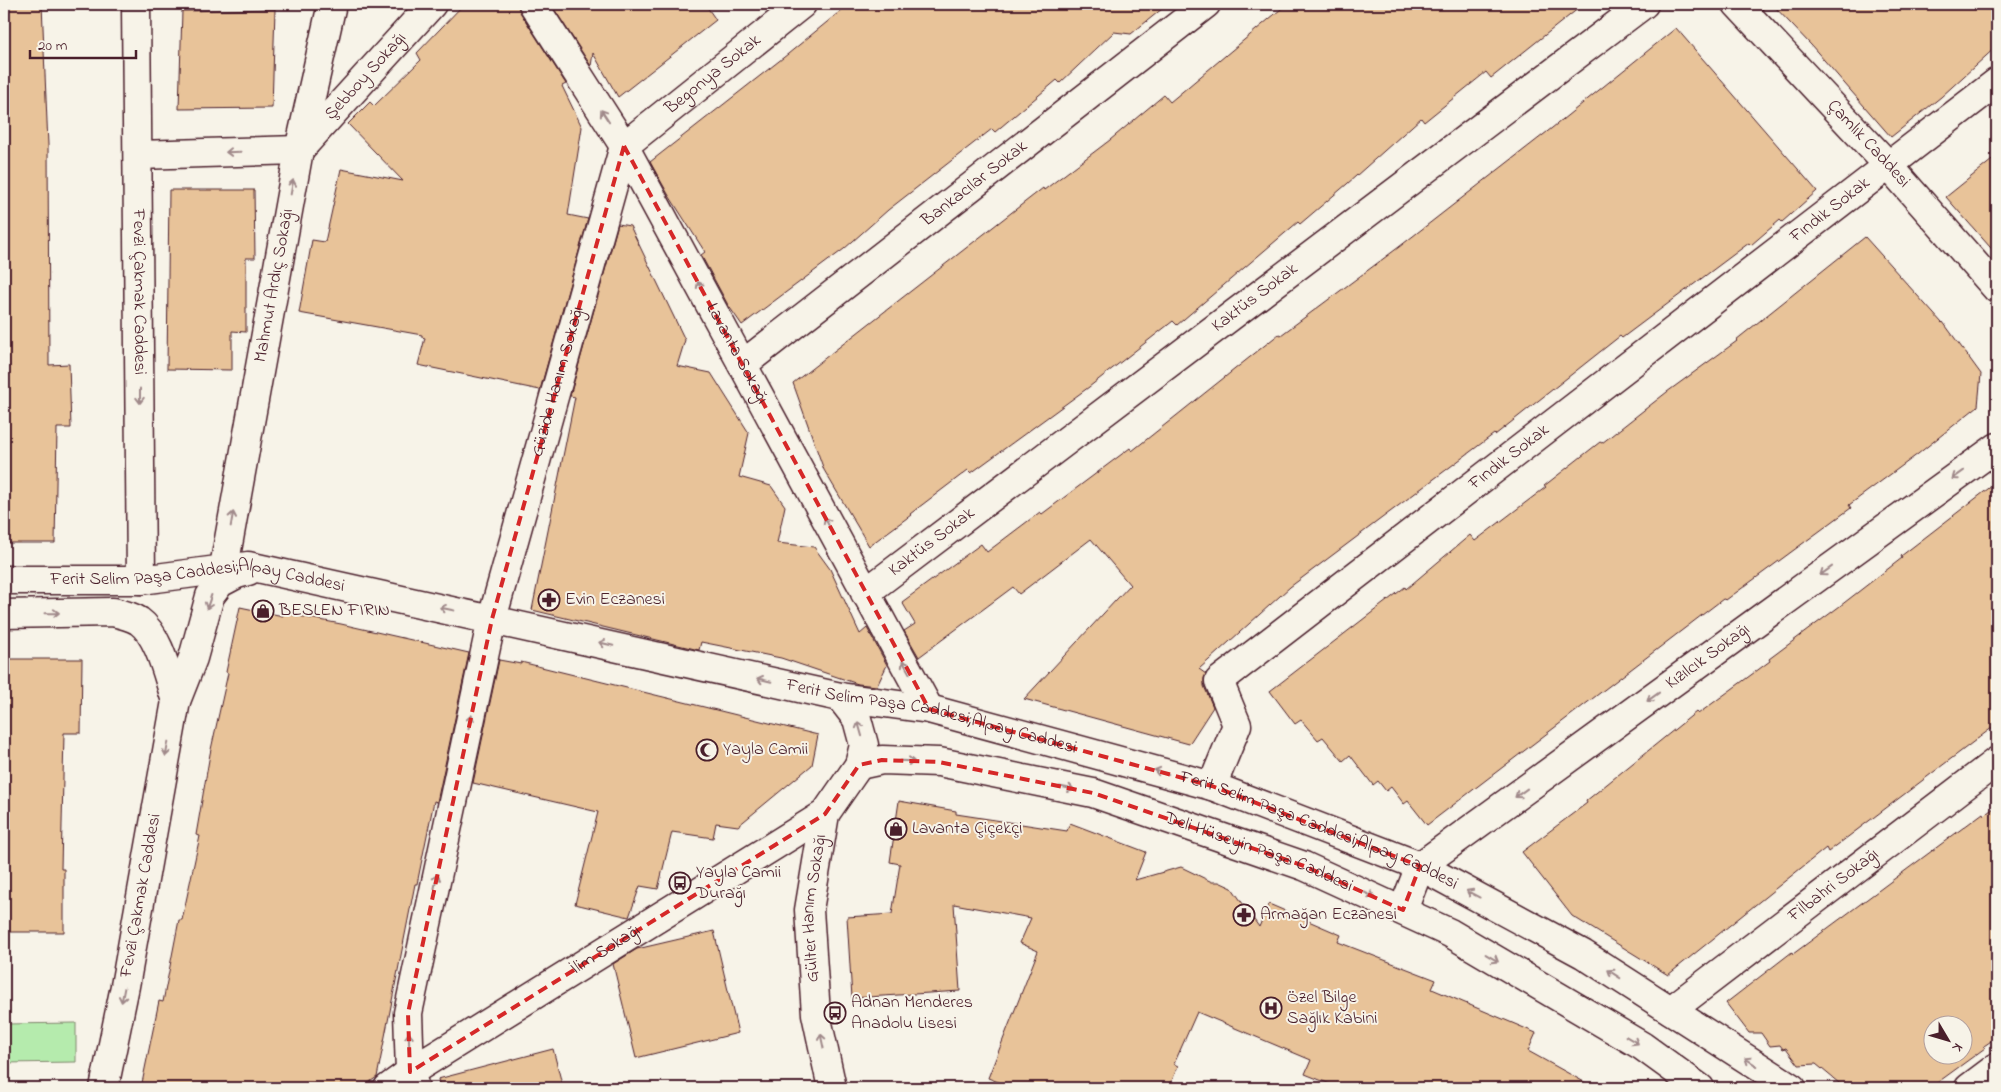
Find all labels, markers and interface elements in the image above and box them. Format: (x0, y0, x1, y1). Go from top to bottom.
street label: Şebboy Sokağı (319, 27, 413, 126)
scale bar (30, 28, 136, 60)
street label: Begonya Sokak (659, 28, 767, 122)
text: 20 m (38, 35, 68, 57)
street label: Çamlık Caddesi (1820, 94, 1916, 194)
one-way arrow (600, 109, 610, 123)
street label: Bankacılar Sokak (915, 134, 1034, 234)
one-way arrow (225, 147, 241, 157)
street label: Fındık Sokak (1784, 171, 1876, 250)
one-way arrow (288, 180, 298, 196)
street label: Mahmut Ardıç Sokağı (248, 206, 302, 365)
street label: Fevzi Çakmak Caddesi (125, 208, 152, 375)
street label: Kaktüs Sokak (1206, 257, 1304, 339)
one-way arrow (696, 281, 706, 296)
street label: Lavanta Sokağı (699, 299, 775, 409)
street label: Güzide Hanım Sokağı (525, 303, 592, 460)
one-way arrow (135, 388, 145, 404)
street label: Fındık Sokak (1463, 418, 1555, 497)
one-way arrow (1952, 470, 1965, 481)
street label: Kaktüs Sokak (883, 501, 981, 584)
one-way arrow (228, 512, 238, 528)
one-way arrow (823, 517, 832, 532)
street label: Ferit Selim Paşa Caddesi;Alpay Caddesi (49, 553, 347, 600)
one-way arrow (1819, 566, 1833, 576)
place label: Evin Eczanesi (565, 587, 665, 613)
pharmacy icon: Evin Eczanesi (537, 588, 561, 612)
one-way arrow (204, 594, 213, 610)
place label: BESLEN FIRIN (278, 598, 390, 624)
shop icon: BESLEN FIRIN (251, 599, 275, 623)
one-way arrow (440, 604, 456, 613)
one-way arrow (44, 608, 60, 618)
street label: Kızılcık Sokağı (1660, 617, 1756, 696)
one-way arrow (598, 639, 614, 649)
one-way arrow (900, 660, 910, 674)
street label: Ferit Selim Paşa Caddesi;Alpay Caddesi (783, 672, 1080, 762)
one-way arrow (757, 675, 773, 684)
one-way arrow (1646, 692, 1660, 703)
one-way arrow (466, 714, 475, 730)
one-way arrow (854, 721, 864, 737)
place label: Yayla Camii (723, 737, 808, 763)
mosque icon: Yayla Camii (695, 738, 719, 762)
one-way arrow (162, 741, 172, 757)
one-way arrow (898, 756, 914, 765)
street label: Ferit Selim Paşa Caddesi;Alpay Caddesi (1176, 765, 1463, 897)
one-way arrow (1153, 767, 1169, 777)
one-way arrow (1058, 783, 1074, 793)
one-way arrow (1514, 788, 1528, 798)
street label: Deli Hüseyin Paşa Caddesi (1160, 805, 1357, 900)
street label: Fevzi Çakmak Caddesi (114, 812, 169, 981)
place label: Lavanta Çiçekçi (912, 816, 1022, 842)
shop icon: Lavanta Çiçekçi (884, 817, 908, 841)
street label: Gülter Hanım Sokağı (796, 832, 835, 983)
street label: Filbahri Sokağı (1782, 842, 1885, 929)
place label: Yayla Camii Durağı (695, 860, 781, 908)
bus stop icon: Yayla Camii Durağı (668, 871, 692, 895)
one-way arrow (432, 873, 441, 889)
one-way arrow (1466, 889, 1480, 899)
one-way arrow (1360, 890, 1375, 899)
place label: Armağan Eczanesi (1260, 902, 1397, 929)
pharmacy icon: Armağan Eczanesi (1232, 903, 1256, 927)
street label: İlim Sokağı (566, 918, 646, 982)
one-way arrow (1485, 953, 1499, 963)
one-way arrow (1607, 969, 1621, 979)
place label: Özel Bilge Sağlık Kabini (1287, 985, 1378, 1033)
one-way arrow (118, 987, 127, 1003)
place label: Adnan Menderes Anadolu Lisesi (851, 990, 973, 1037)
hospital icon: Özel Bilge Sağlık Kabini (1259, 996, 1283, 1020)
bus stop icon: Adnan Menderes Anadolu Lisesi (823, 1001, 847, 1025)
north arrow (1924, 1014, 1974, 1064)
one-way arrow (404, 1032, 413, 1048)
one-way arrow (817, 1033, 826, 1049)
one-way arrow (1625, 1036, 1639, 1046)
text: K (1946, 1038, 1967, 1057)
one-way arrow (1744, 1057, 1758, 1067)

